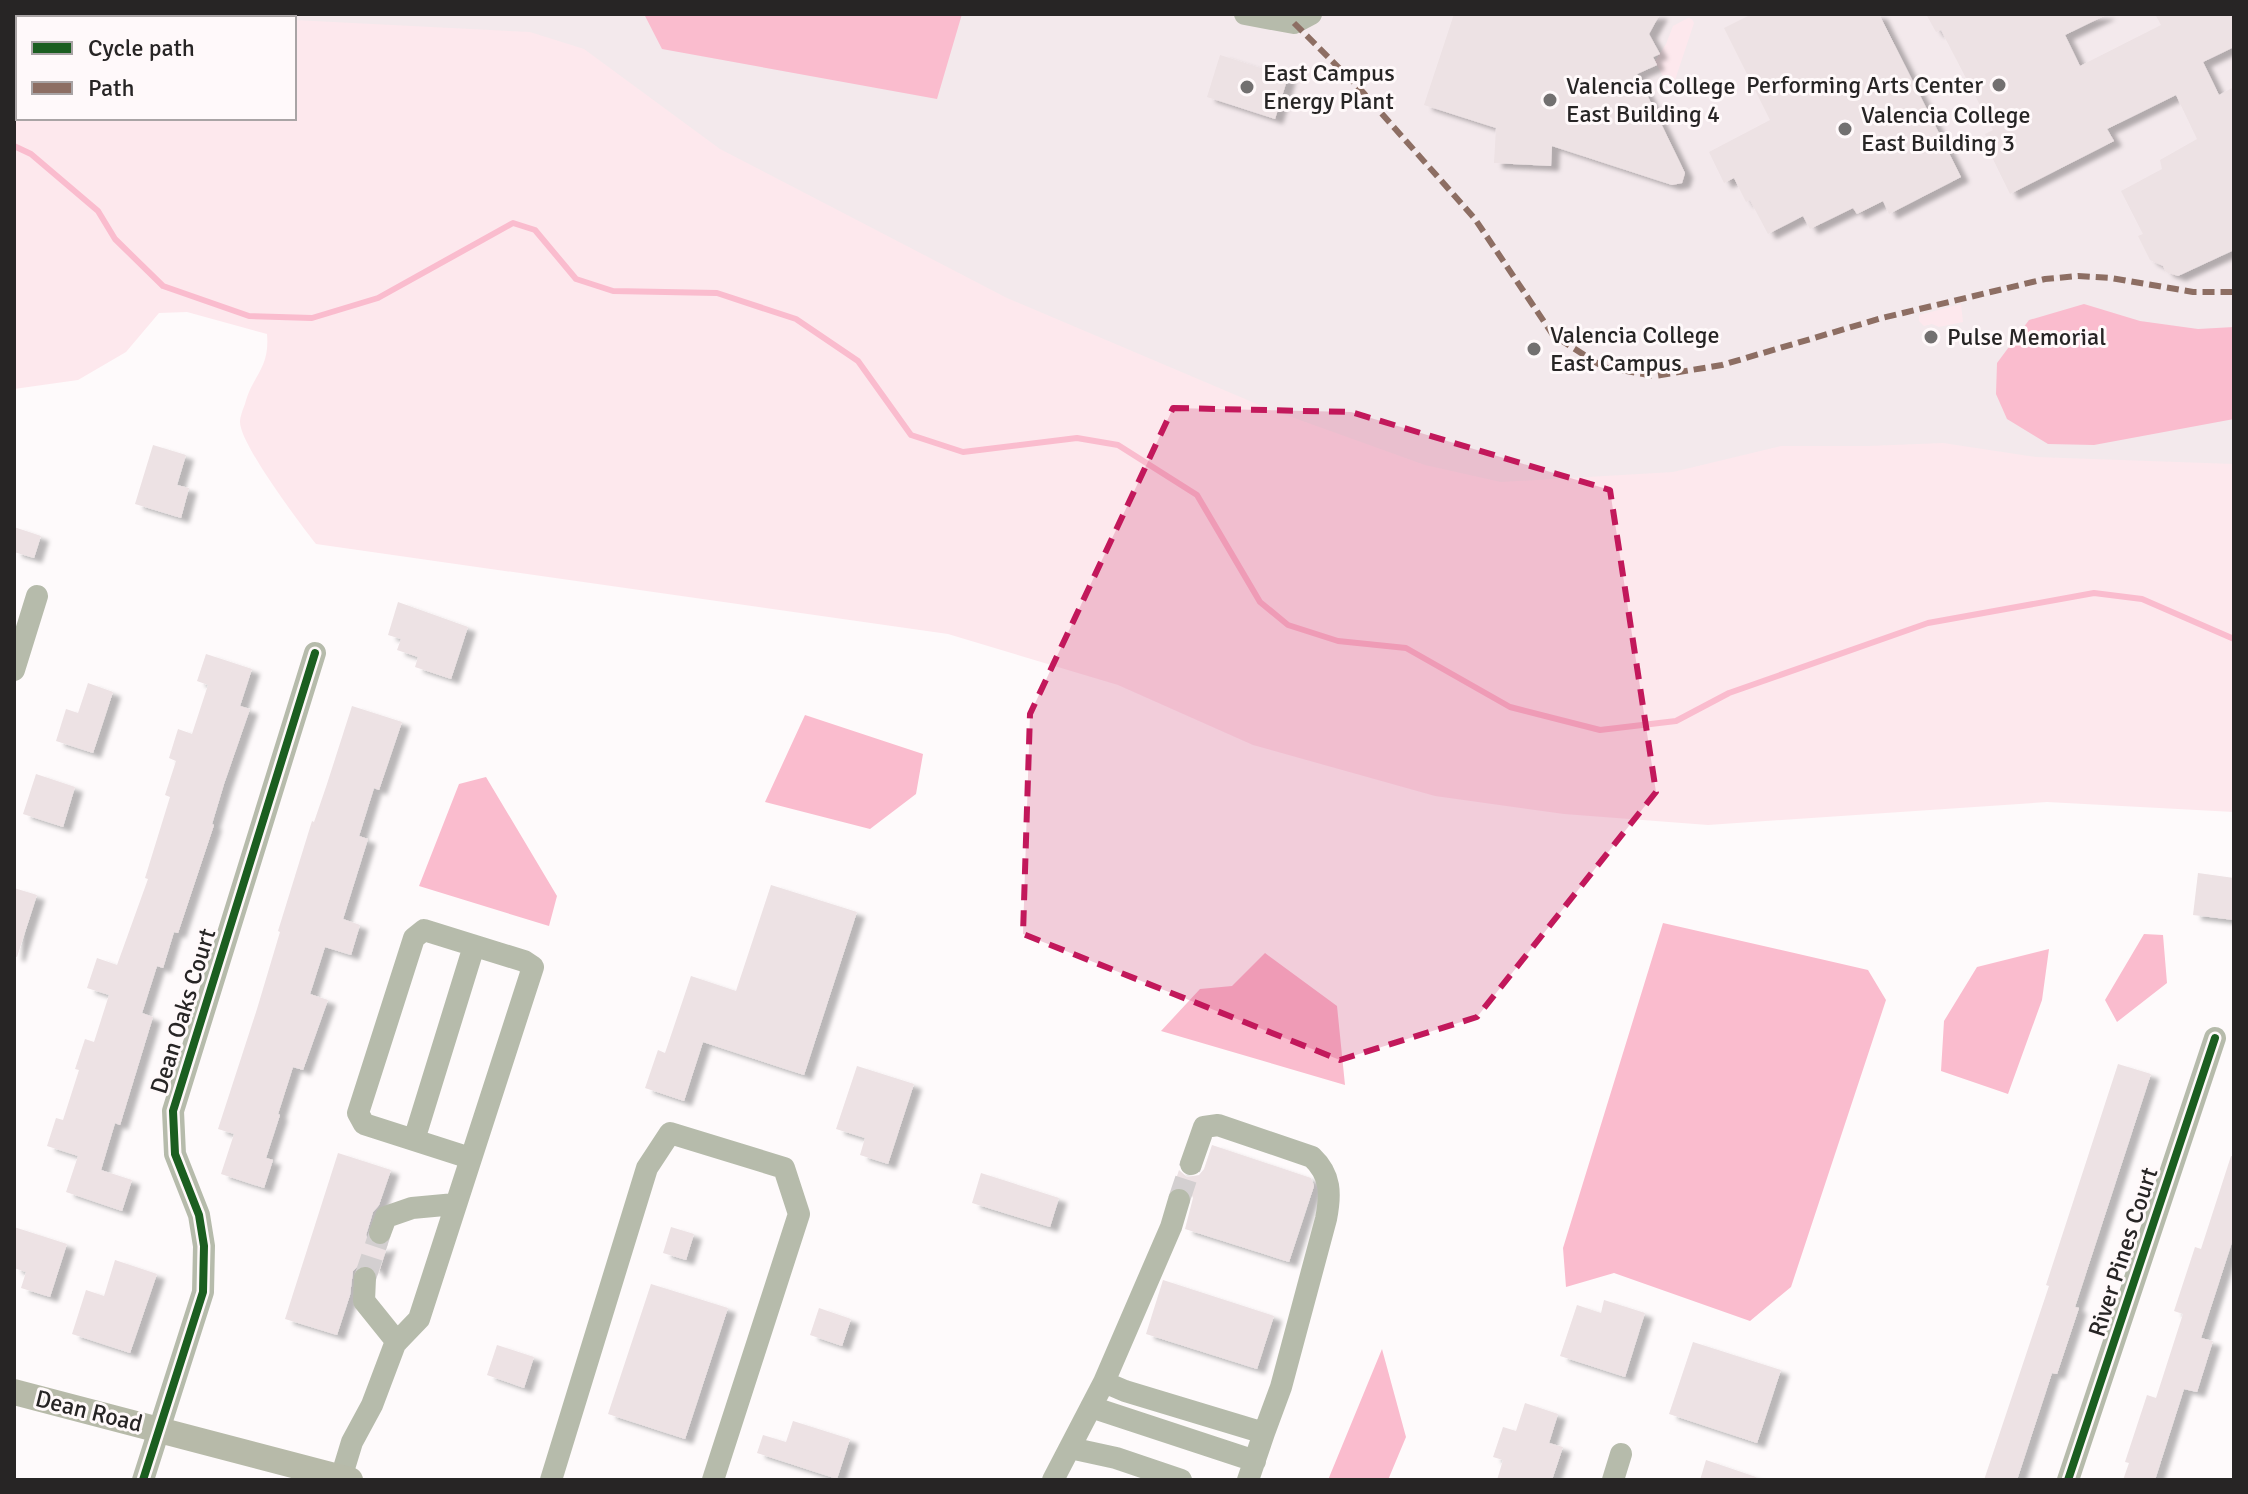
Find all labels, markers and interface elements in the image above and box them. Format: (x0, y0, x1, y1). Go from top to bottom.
legend (16, 16, 296, 120)
text: Cycle path (88, 33, 195, 63)
place label: East Campus Energy Plant (1263, 58, 1395, 116)
place label: Performing Arts Center (1746, 70, 1983, 100)
place label: Valencia College East Building 4 (1566, 71, 1736, 129)
text: Path (88, 73, 134, 103)
marker: Performing Arts Center (1990, 76, 2008, 94)
marker: East Campus Energy Plant (1238, 78, 1256, 96)
marker: Valencia College East Building 4 (1541, 91, 1559, 109)
place label: Valencia College East Building 3 (1861, 100, 2031, 158)
marker: Valencia College East Building 3 (1836, 120, 1854, 138)
place label: Valencia College East Campus (1550, 320, 1720, 378)
place label: Pulse Memorial (1947, 322, 2106, 352)
marker: Pulse Memorial (1922, 328, 1940, 346)
marker: Valencia College East Campus (1525, 340, 1543, 358)
street label: Dean Oaks Court (144, 925, 222, 1097)
street label: River Pines Court (2082, 1164, 2164, 1340)
street label: Dean Road (32, 1383, 146, 1439)

